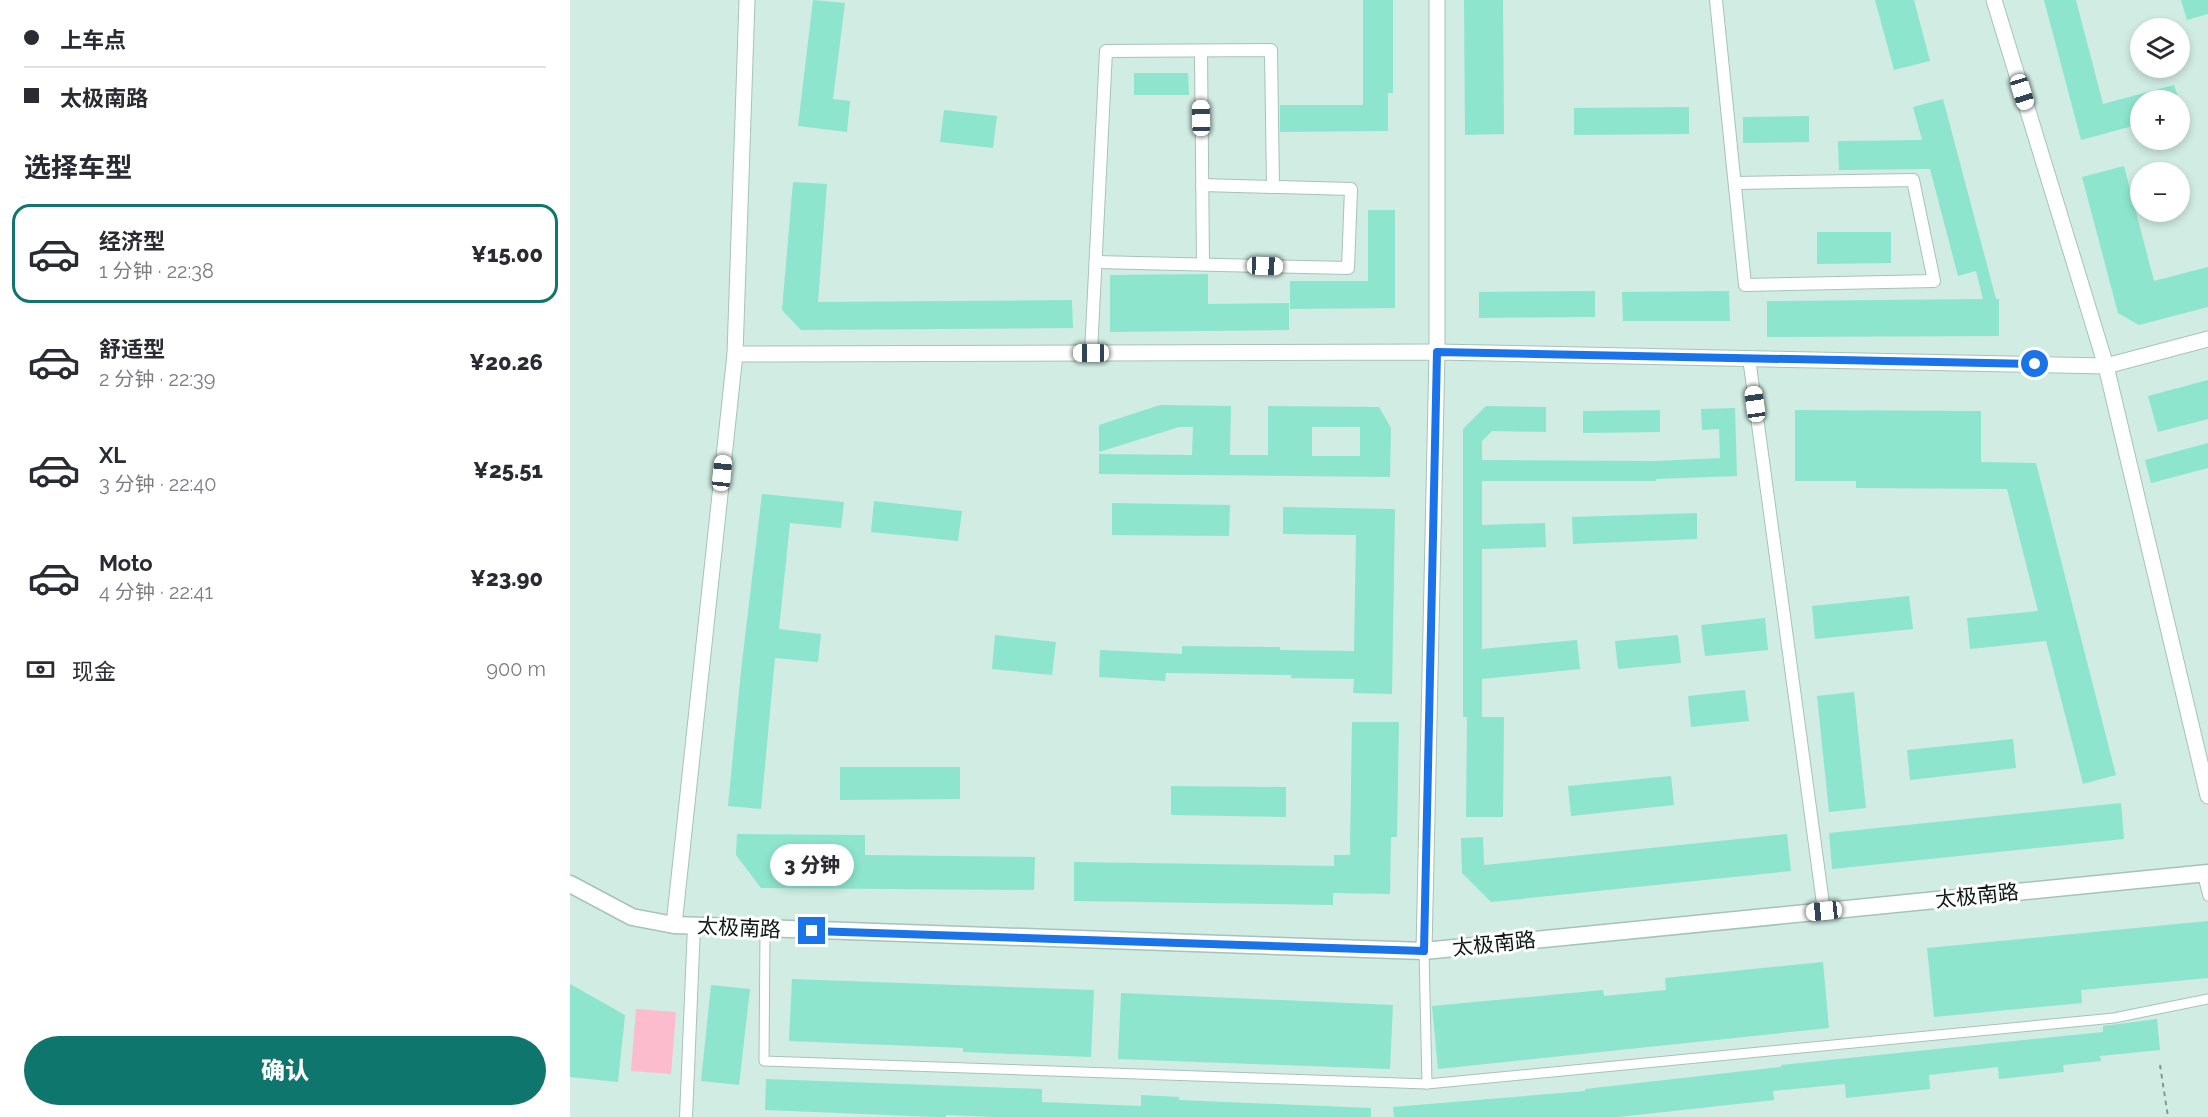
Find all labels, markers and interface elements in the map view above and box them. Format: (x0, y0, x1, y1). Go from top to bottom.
map controls (2130, 18, 2190, 222)
button: layers (2130, 18, 2190, 78)
text: 上车点 (60, 27, 126, 53)
car (2008, 72, 2036, 112)
text: 太极南路 (60, 85, 148, 111)
button: + (2130, 90, 2190, 150)
car (1192, 100, 1210, 136)
text: 选择车型 (24, 152, 132, 183)
button: − (2130, 162, 2190, 222)
icon: car (27, 227, 81, 281)
text: 经济型 (99, 228, 165, 254)
text: ¥15.00 (471, 241, 543, 267)
car (1247, 256, 1283, 276)
text: 1 分钟 · 22:38 (99, 259, 214, 283)
icon: car (27, 335, 81, 389)
text: 舒适型 (99, 336, 165, 362)
car (1073, 344, 1109, 362)
text: ¥20.26 (469, 349, 543, 375)
route start (2021, 350, 2048, 377)
text: 2 分钟 · 22:39 (99, 367, 216, 391)
car (1744, 385, 1766, 423)
text: XL (99, 442, 126, 468)
icon: car (27, 443, 81, 497)
car (711, 454, 733, 492)
text: ¥25.51 (473, 457, 543, 483)
text: 3 分钟 · 22:40 (99, 472, 217, 496)
text: Moto (99, 550, 153, 576)
icon: car (27, 551, 81, 605)
text: ¥23.90 (470, 565, 543, 591)
text: 4 分钟 · 22:41 (99, 580, 213, 604)
icon: cash (24, 653, 57, 686)
text: 900 m (486, 657, 546, 681)
text: 现金 (72, 658, 116, 684)
callout: 3 分钟 (770, 844, 854, 886)
text: 3 分钟 (784, 853, 840, 877)
street label: 太极南路 (1934, 879, 2020, 912)
car (1805, 900, 1843, 922)
street label: 太极南路 (696, 913, 782, 942)
route end (798, 917, 825, 944)
street label: 太极南路 (1451, 927, 1537, 960)
button: 确认 (24, 1036, 546, 1105)

